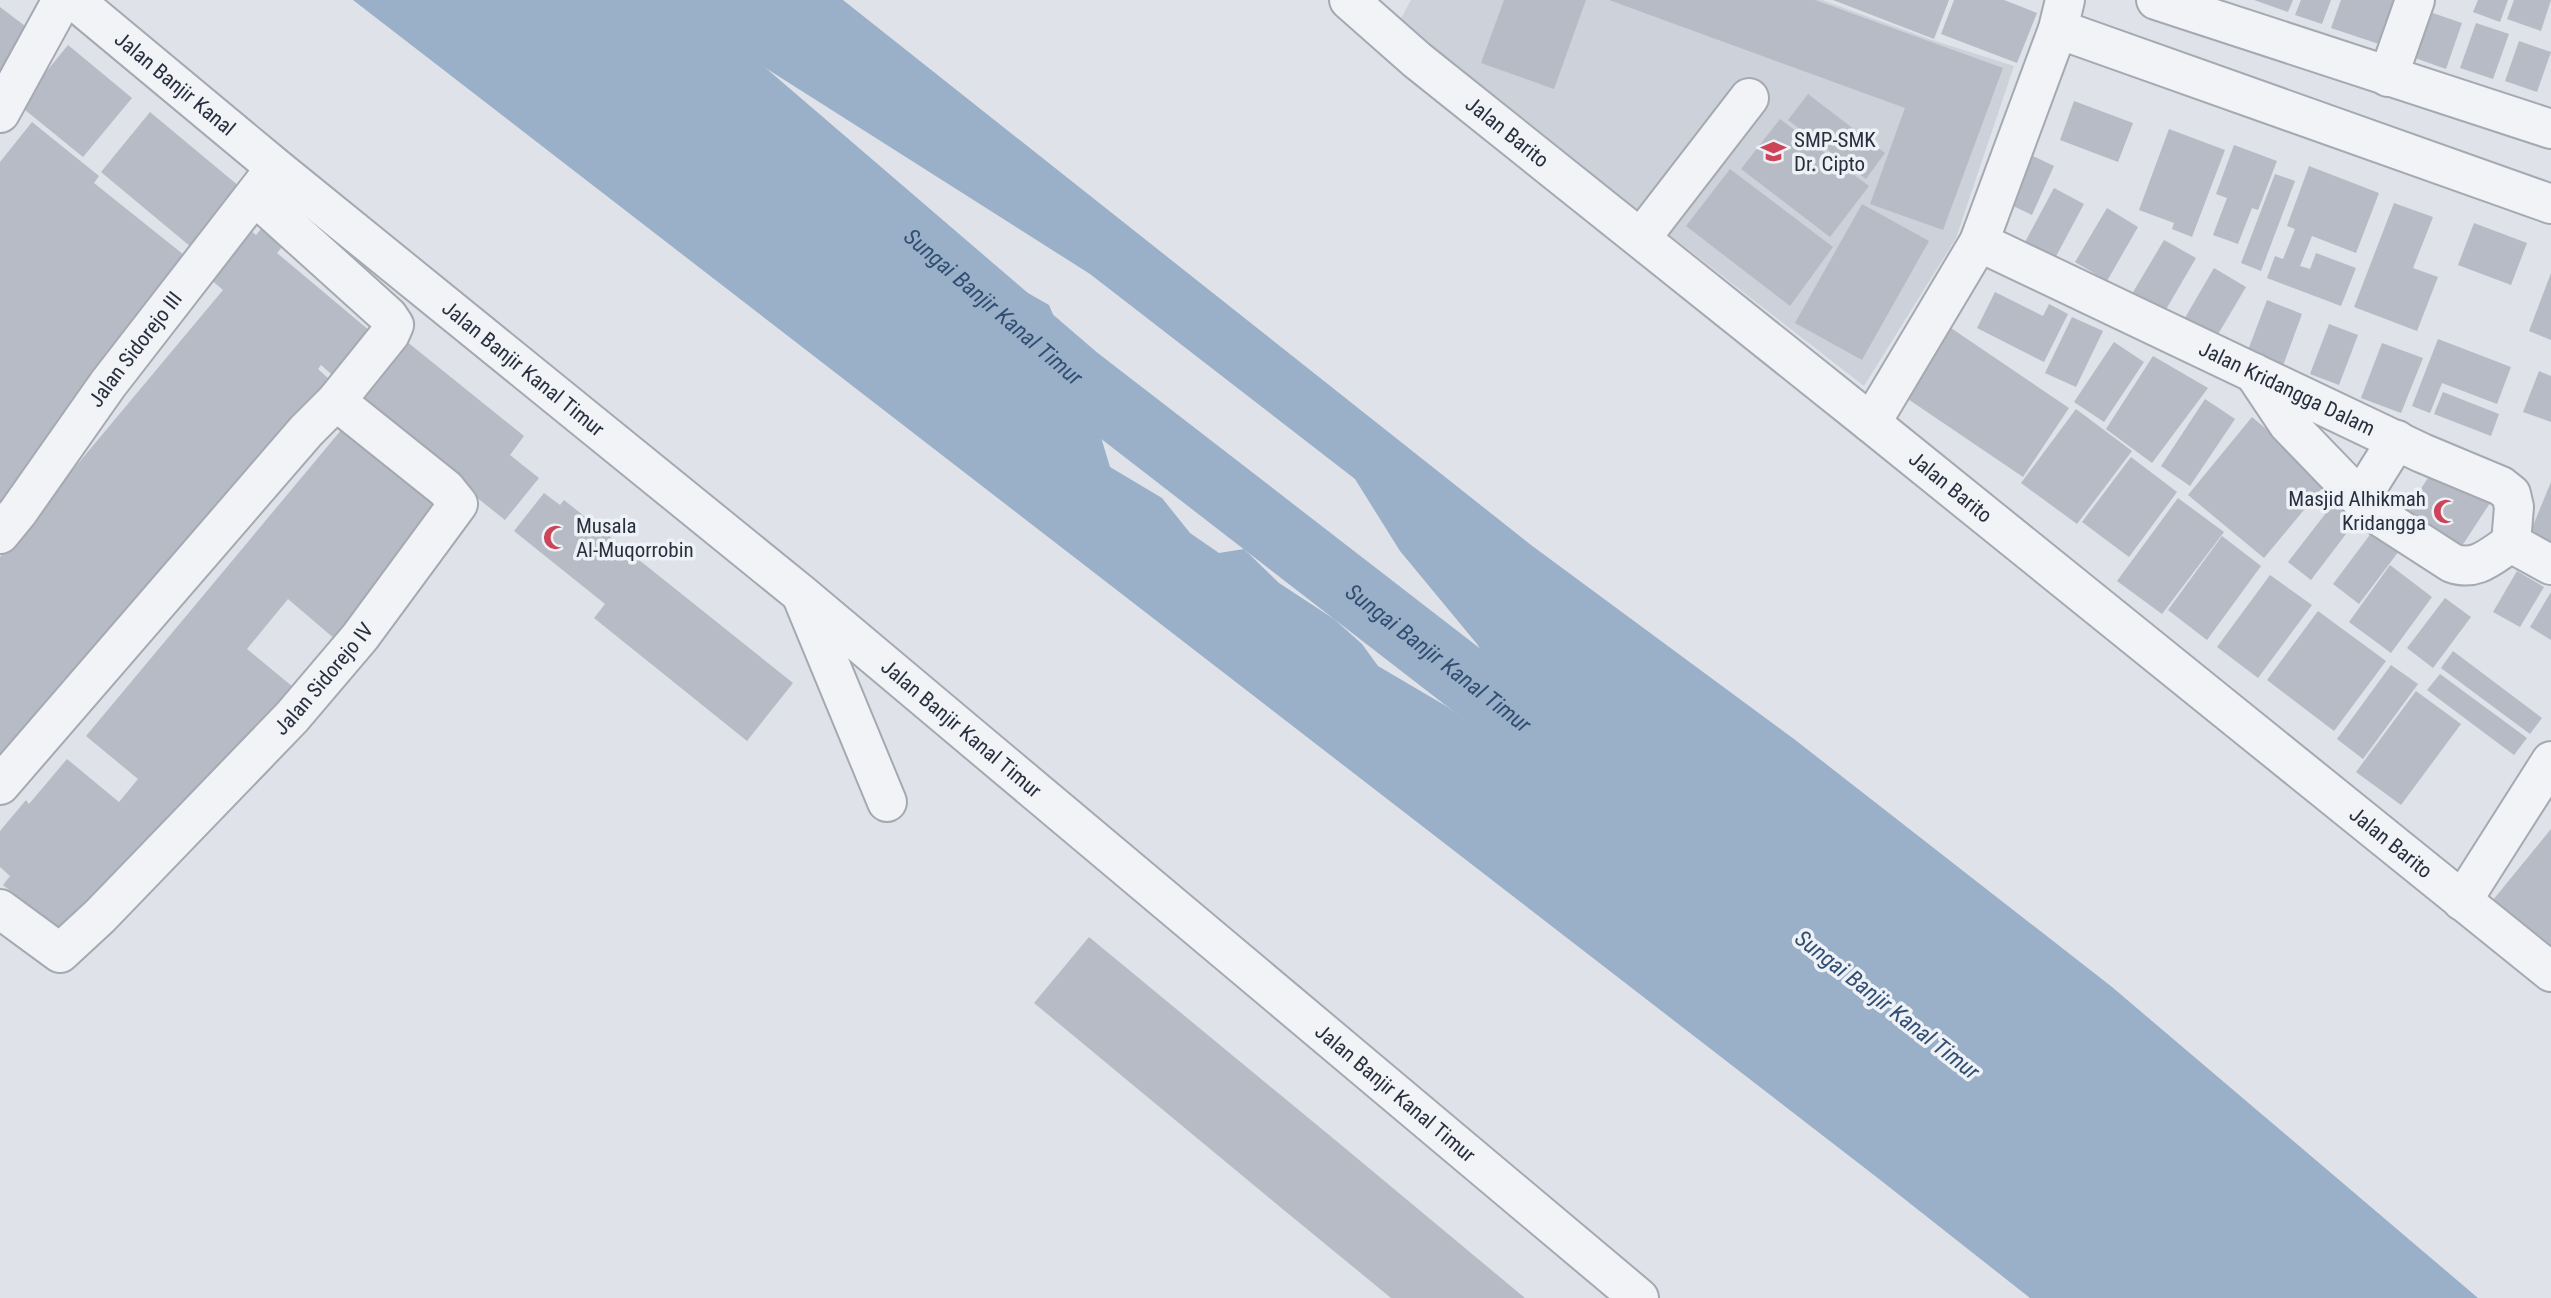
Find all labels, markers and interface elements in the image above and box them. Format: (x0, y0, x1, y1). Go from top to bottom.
street label: Jalan Banjir Kanal (110, 27, 240, 141)
street label: Jalan Barito (1461, 92, 1553, 172)
place label: SMP-SMK Dr. Cipto (1794, 128, 1876, 176)
school or university icon: SMP-SMK Dr. Cipto (1760, 138, 1788, 166)
water label: Sungai Banjir Kanal Timur (899, 223, 1089, 392)
street label: Jalan Sidorejo III (84, 287, 187, 412)
street label: Jalan Banjir Kanal Timur (437, 296, 609, 441)
street label: Jalan Kridangga Dalam (2195, 337, 2379, 441)
street label: Jalan Barito (1904, 447, 1997, 528)
place label: Masjid Alhikmah Kridangga (2288, 487, 2426, 535)
mosque icon: Masjid Alhikmah Kridangga (2432, 497, 2460, 525)
place label: Musala Al-Muqorrobin (576, 514, 694, 562)
mosque icon: Musala Al-Muqorrobin (542, 524, 570, 552)
water label: Sungai Banjir Kanal Timur (1341, 578, 1537, 739)
street label: Jalan Sidorejo IV (269, 618, 378, 740)
street label: Jalan Banjir Kanal Timur (876, 654, 1046, 803)
street label: Jalan Barito (2345, 802, 2437, 883)
water label: Sungai Banjir Kanal Timur (1789, 925, 1985, 1086)
street label: Jalan Banjir Kanal Timur (1310, 1019, 1480, 1167)

